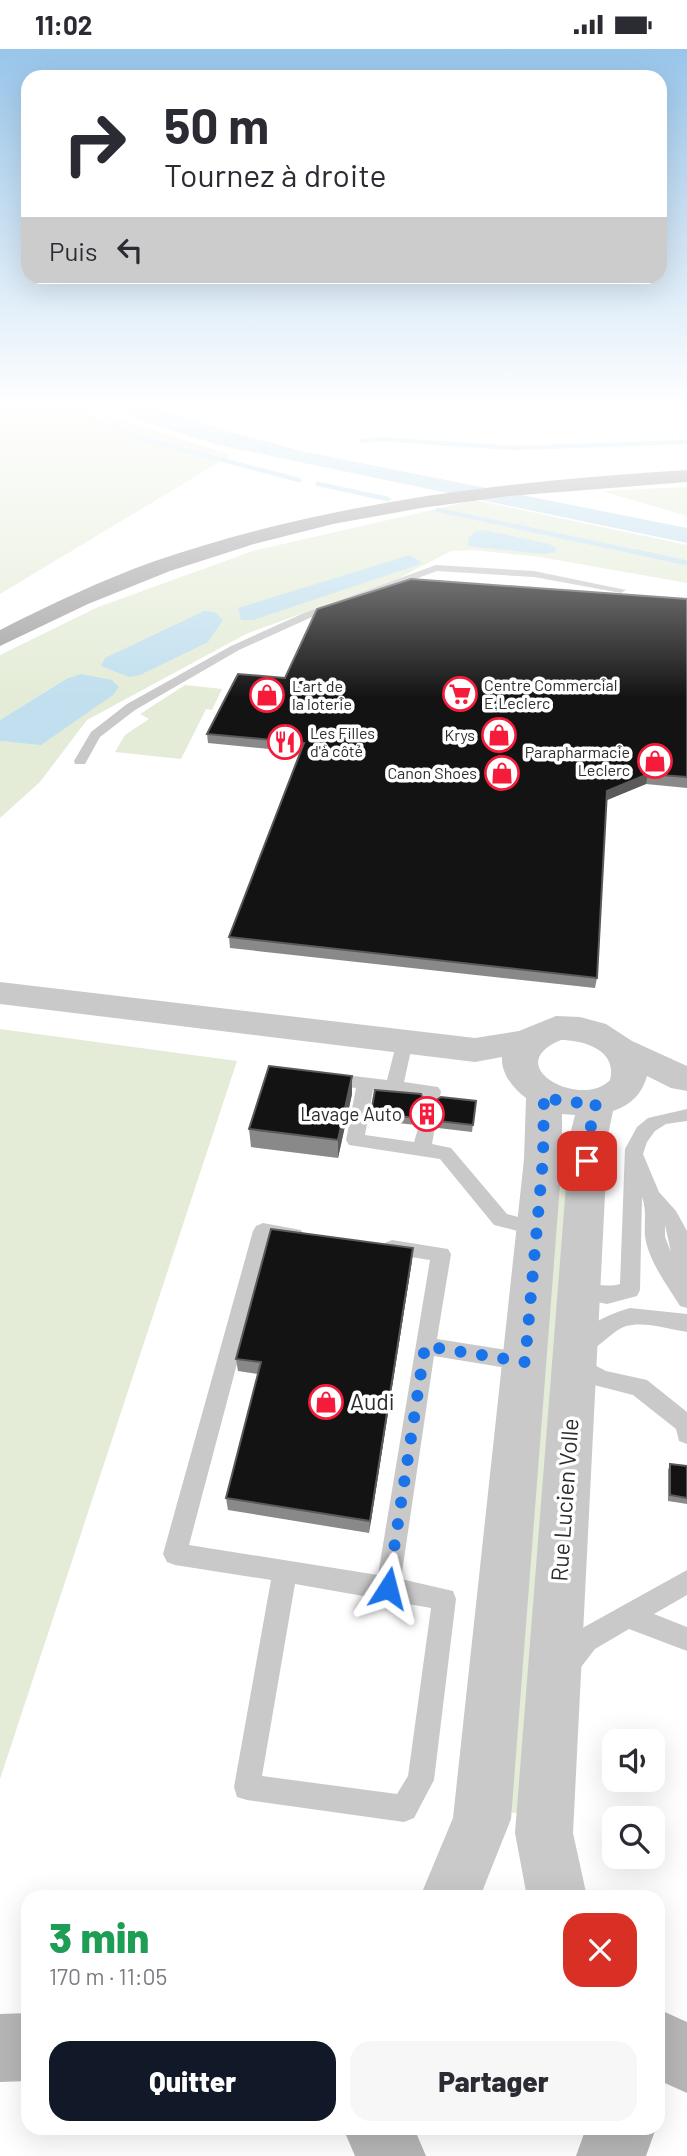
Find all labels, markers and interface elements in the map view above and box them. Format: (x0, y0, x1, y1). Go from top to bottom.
text: 11:02 (35, 9, 92, 40)
text: 50 m (164, 95, 269, 154)
icon: right (49, 98, 140, 189)
text: Tournez à droite (164, 155, 386, 193)
icon: left (111, 231, 149, 269)
text: Puis (49, 235, 97, 266)
supermarket icon: Centre Commercial E.Leclerc (441, 675, 479, 713)
place label: Centre Commercial E.Leclerc (484, 675, 617, 712)
shop icon: L'art de la loterie (248, 676, 286, 714)
place label: L'art de la loterie (292, 676, 352, 713)
shop icon: Krys (480, 716, 518, 754)
restaurant icon: Les Filles d'à côté (266, 723, 304, 761)
place label: Les Filles d'à côté (310, 723, 375, 760)
place label: Krys (444, 725, 475, 744)
place label: Parapharmacie Leclerc (525, 742, 630, 779)
shop icon: Parapharmacie Leclerc (636, 742, 674, 780)
shop icon: Canon Shoes (483, 754, 521, 792)
place label: Canon Shoes (388, 763, 477, 782)
building icon: Lavage Auto (408, 1095, 446, 1133)
place label: Lavage Auto (300, 1102, 402, 1125)
pin (557, 1131, 617, 1191)
icon: arrive (568, 1142, 606, 1180)
shop icon: Audi (307, 1383, 345, 1421)
place label: Audi (350, 1387, 395, 1415)
street label: Rue Lucien Volle (544, 1417, 584, 1582)
position arrow (351, 1551, 425, 1625)
map controls (602, 1729, 665, 1869)
button: sound (602, 1729, 665, 1792)
button: search (602, 1806, 665, 1869)
text: 3 min (49, 1911, 149, 1961)
button: close (563, 1913, 637, 1987)
text: 170 m · 11:05 (49, 1962, 167, 1990)
button: Quitter (49, 2041, 336, 2121)
button: Partager (350, 2041, 637, 2121)

